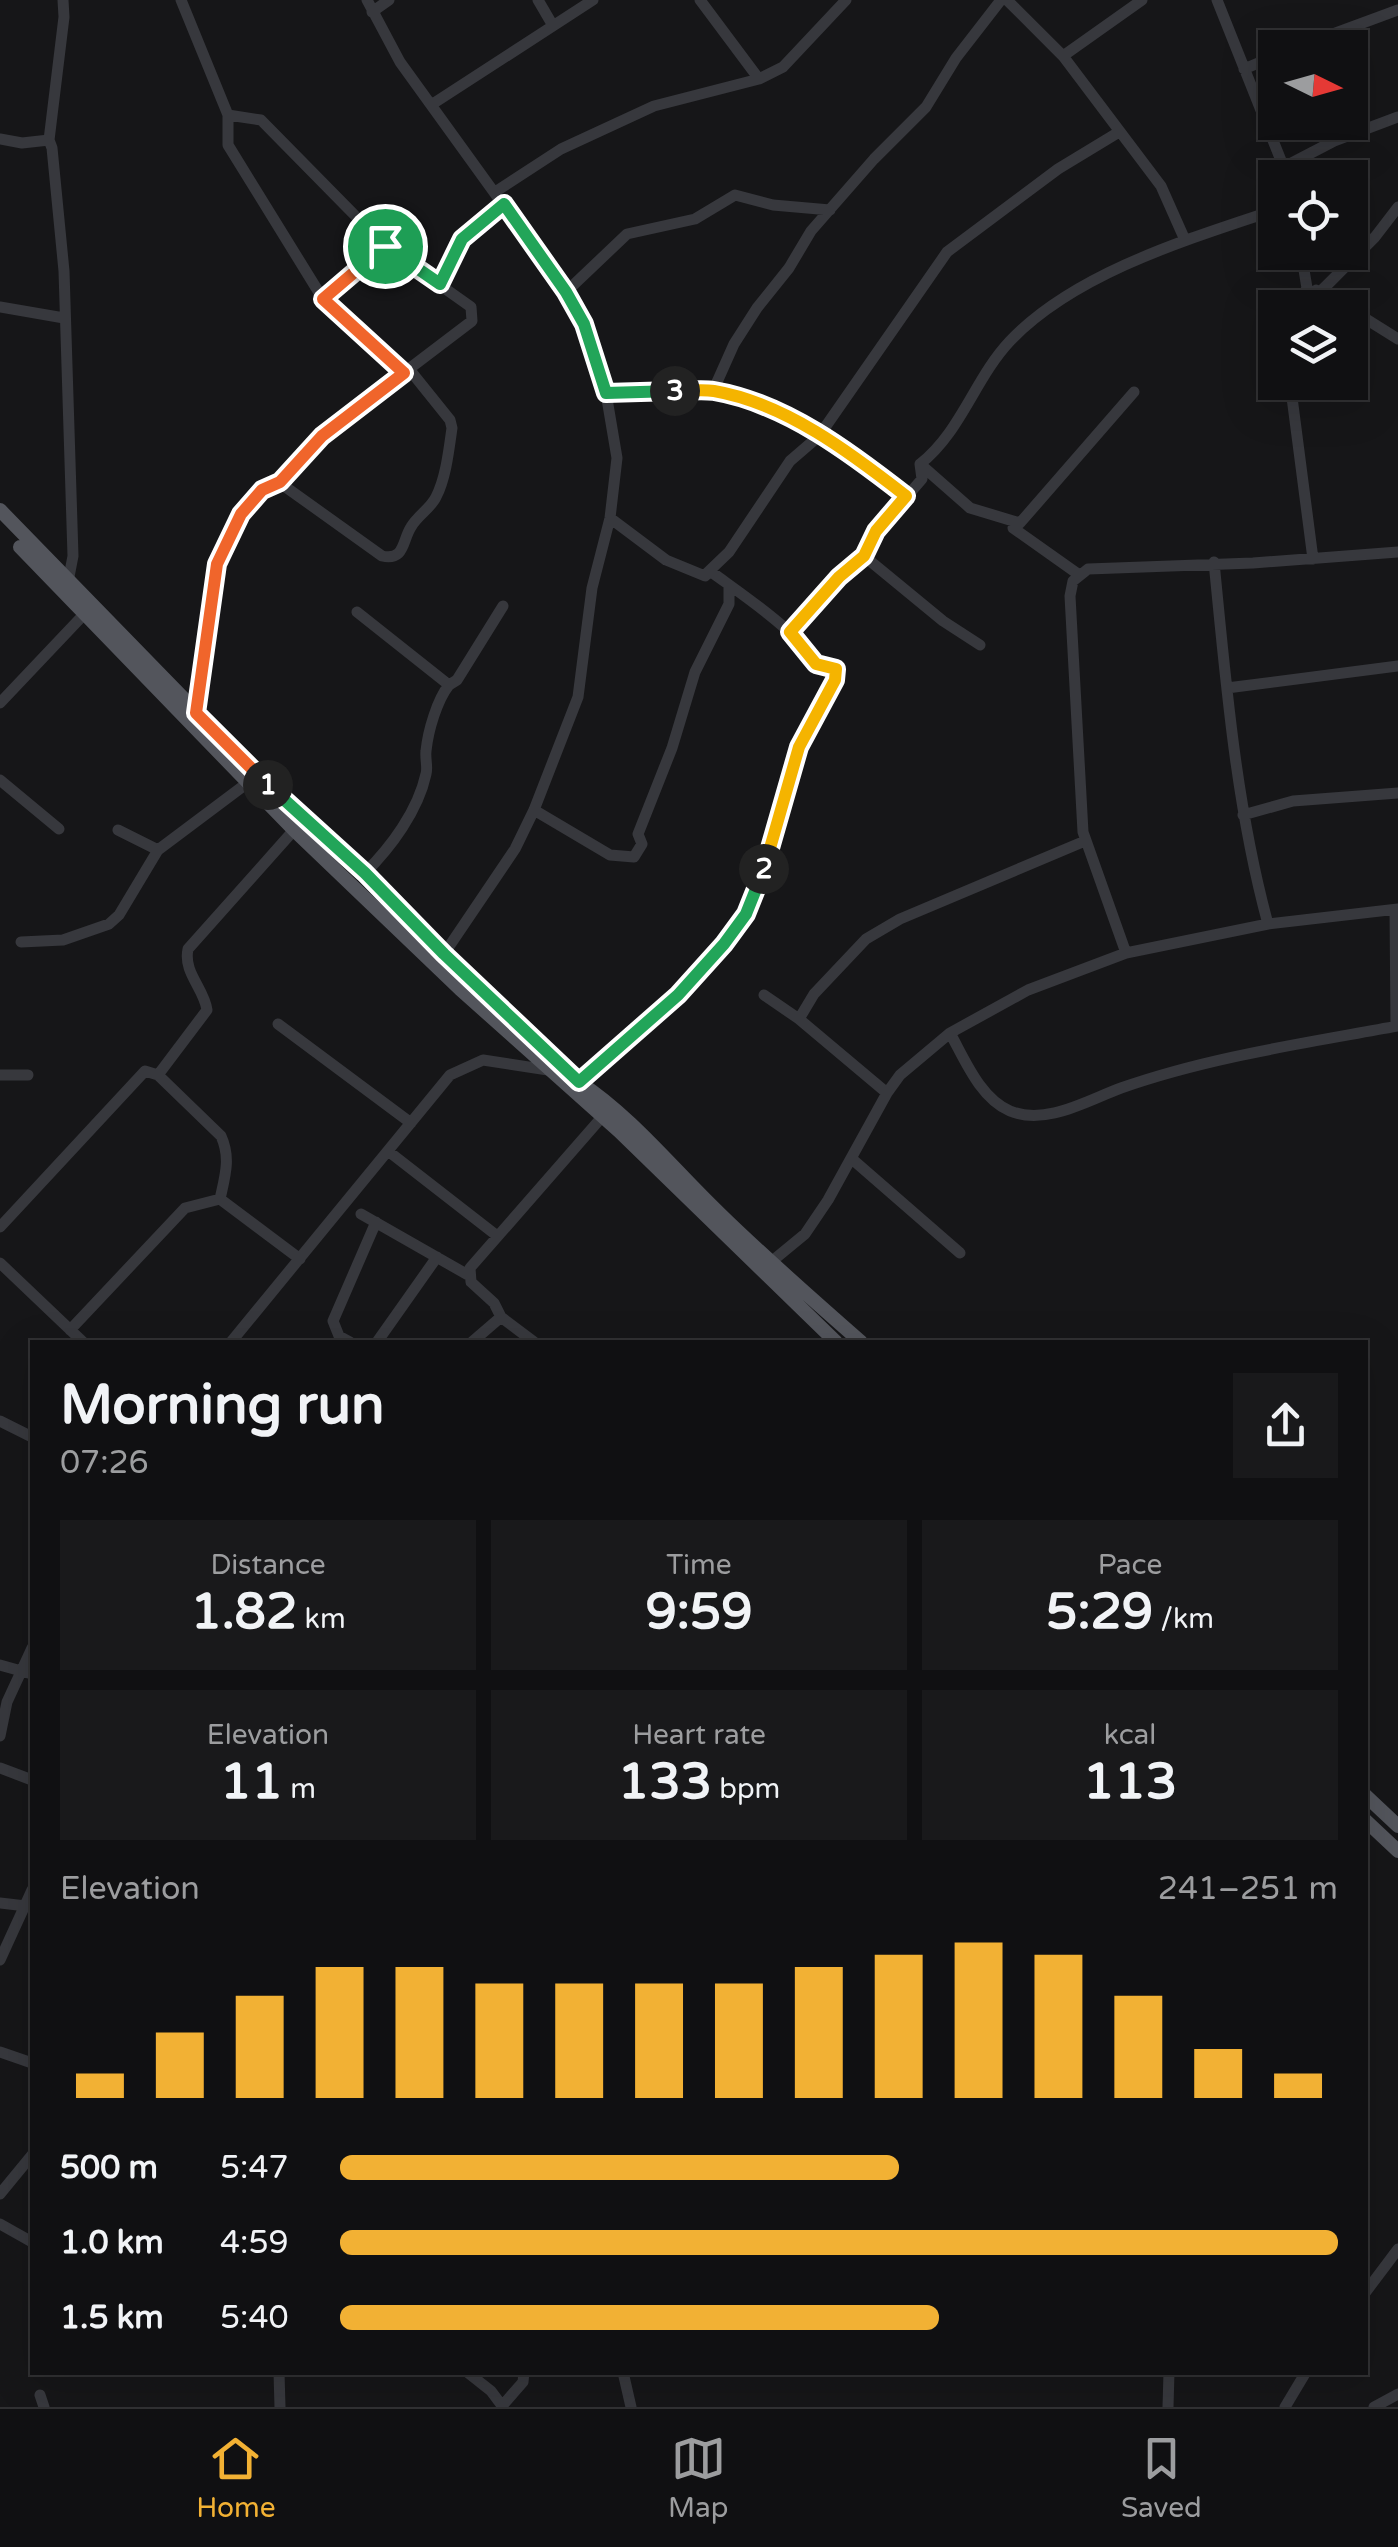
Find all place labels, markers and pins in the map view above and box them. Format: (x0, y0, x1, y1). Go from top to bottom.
pin (343, 204, 428, 289)
pin: 3 (650, 366, 700, 416)
pin: 1 (243, 760, 293, 810)
pin: 2 (739, 844, 789, 894)

